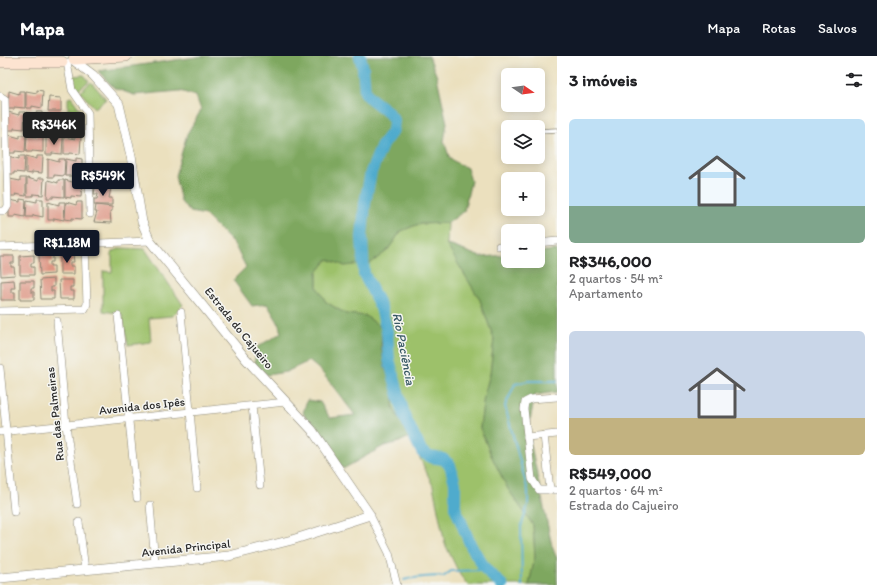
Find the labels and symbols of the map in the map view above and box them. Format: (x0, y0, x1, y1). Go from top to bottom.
north arrow (501, 68, 545, 112)
pin: R$346K (21, 112, 87, 146)
pin: R$549K (70, 163, 136, 197)
pin: R$1.18M (30, 230, 104, 264)
street label: Estrada do Cajueiro (202, 284, 276, 372)
water label: Rio Paciência (390, 311, 418, 387)
street label: Rua das Palmeiras (43, 366, 67, 462)
street label: Avenida dos Ipês (98, 395, 186, 417)
street label: Avenida Principal (141, 536, 232, 560)

